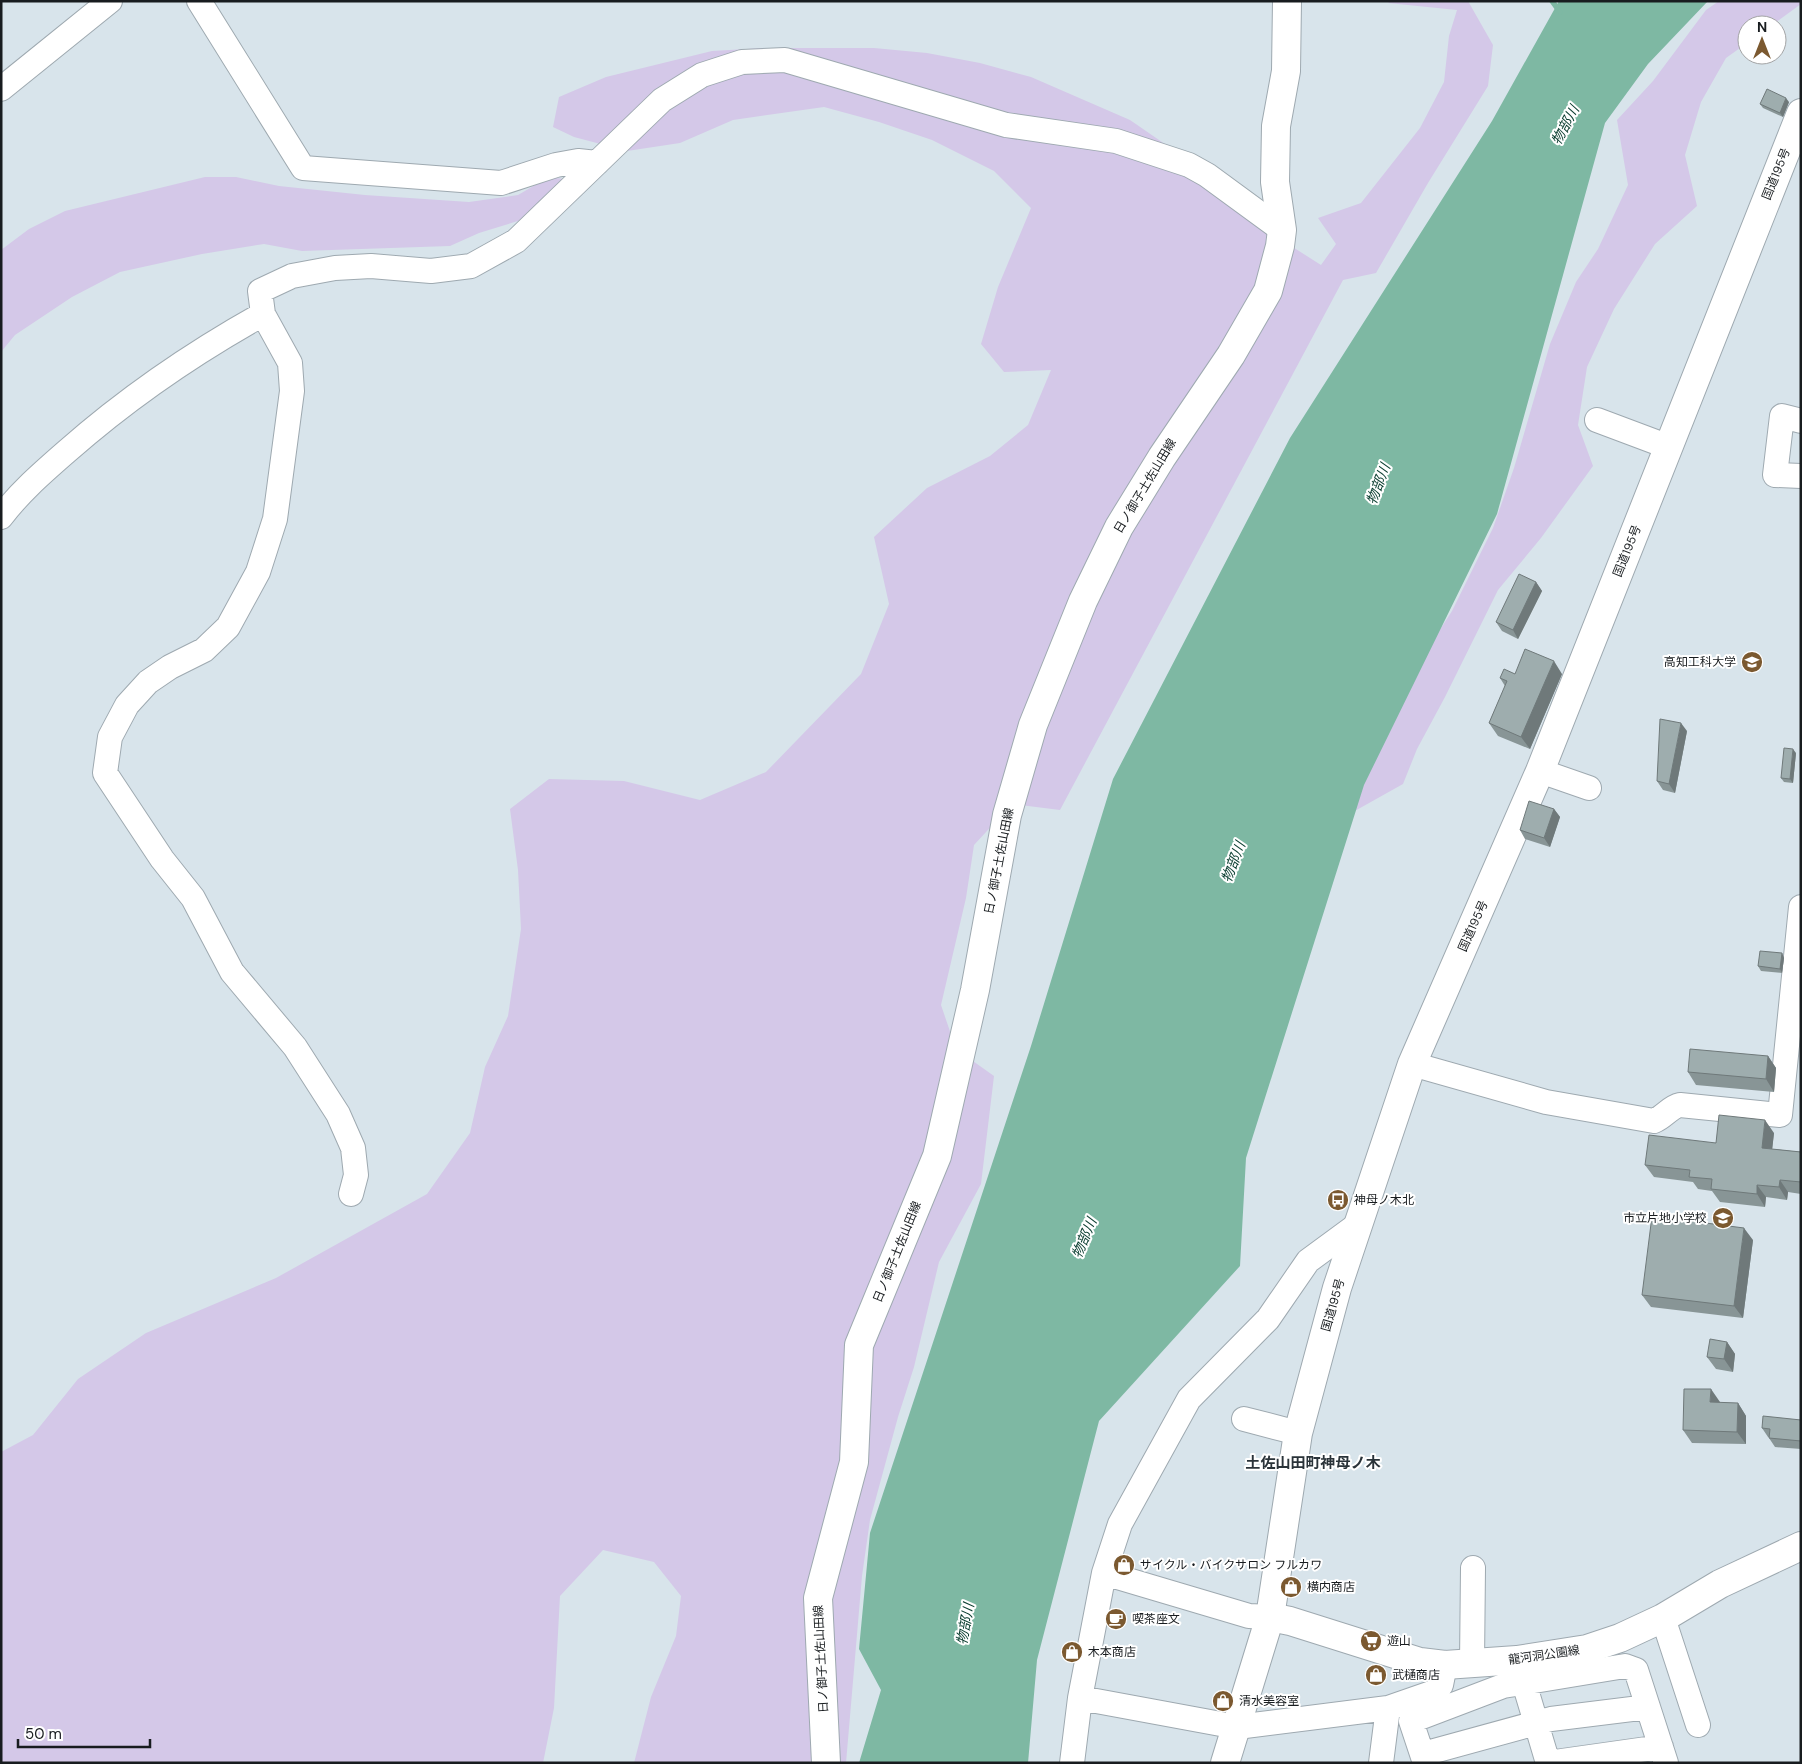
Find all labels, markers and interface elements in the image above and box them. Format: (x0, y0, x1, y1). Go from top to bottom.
north arrow (1737, 15, 1787, 65)
text: N (1757, 18, 1767, 36)
water label: 物部川 (1547, 100, 1584, 148)
street label: 国道195号 (1758, 146, 1794, 202)
street label: 日ノ御子土佐山田線 (1110, 436, 1180, 536)
water label: 物部川 (1362, 459, 1395, 507)
street label: 国道195号 (1609, 523, 1645, 579)
school or university icon: 高知工科大学 (1740, 650, 1764, 674)
place label: 高知工科大学 (1664, 654, 1736, 670)
street label: 日ノ御子土佐山田線 (981, 806, 1017, 916)
water label: 物部川 (1217, 837, 1250, 885)
street label: 国道195号 (1455, 898, 1491, 954)
bus stop icon: 神母ノ木北 (1326, 1188, 1350, 1212)
place label: 神母ノ木北 (1354, 1192, 1414, 1208)
street label: 日ノ御子土佐山田線 (869, 1199, 925, 1305)
school or university icon: 市立片地小学校 (1711, 1206, 1735, 1230)
place label: 市立片地小学校 (1623, 1210, 1707, 1226)
water label: 物部川 (1068, 1213, 1101, 1261)
street label: 国道195号 (1318, 1277, 1348, 1333)
district label: 土佐山田町神母ノ木 (1245, 1453, 1381, 1473)
shop icon: サイクル・バイクサロン フルカワ (1112, 1553, 1136, 1577)
place label: サイクル・バイクサロン フルカワ (1140, 1557, 1322, 1573)
shop icon: 横内商店 (1279, 1575, 1303, 1599)
place label: 横内商店 (1307, 1579, 1355, 1595)
water label: 物部川 (952, 1600, 978, 1646)
street label: 日ノ御子土佐山田線 (810, 1605, 832, 1713)
cafe icon: 喫茶座文 (1104, 1607, 1128, 1631)
place label: 喫茶座文 (1132, 1611, 1180, 1627)
supermarket icon: 遊山 (1359, 1629, 1383, 1653)
place label: 遊山 (1387, 1633, 1411, 1649)
shop icon: 木本商店 (1060, 1640, 1084, 1664)
street label: 龍河洞公園線 (1507, 1642, 1581, 1668)
place label: 木本商店 (1088, 1644, 1136, 1660)
shop icon: 武樋商店 (1364, 1663, 1388, 1687)
place label: 武樋商店 (1392, 1667, 1440, 1683)
shop icon: 清水美容室 (1211, 1689, 1235, 1713)
place label: 清水美容室 (1239, 1693, 1299, 1709)
scale bar (18, 1716, 150, 1748)
text: 50 m (25, 1724, 62, 1744)

